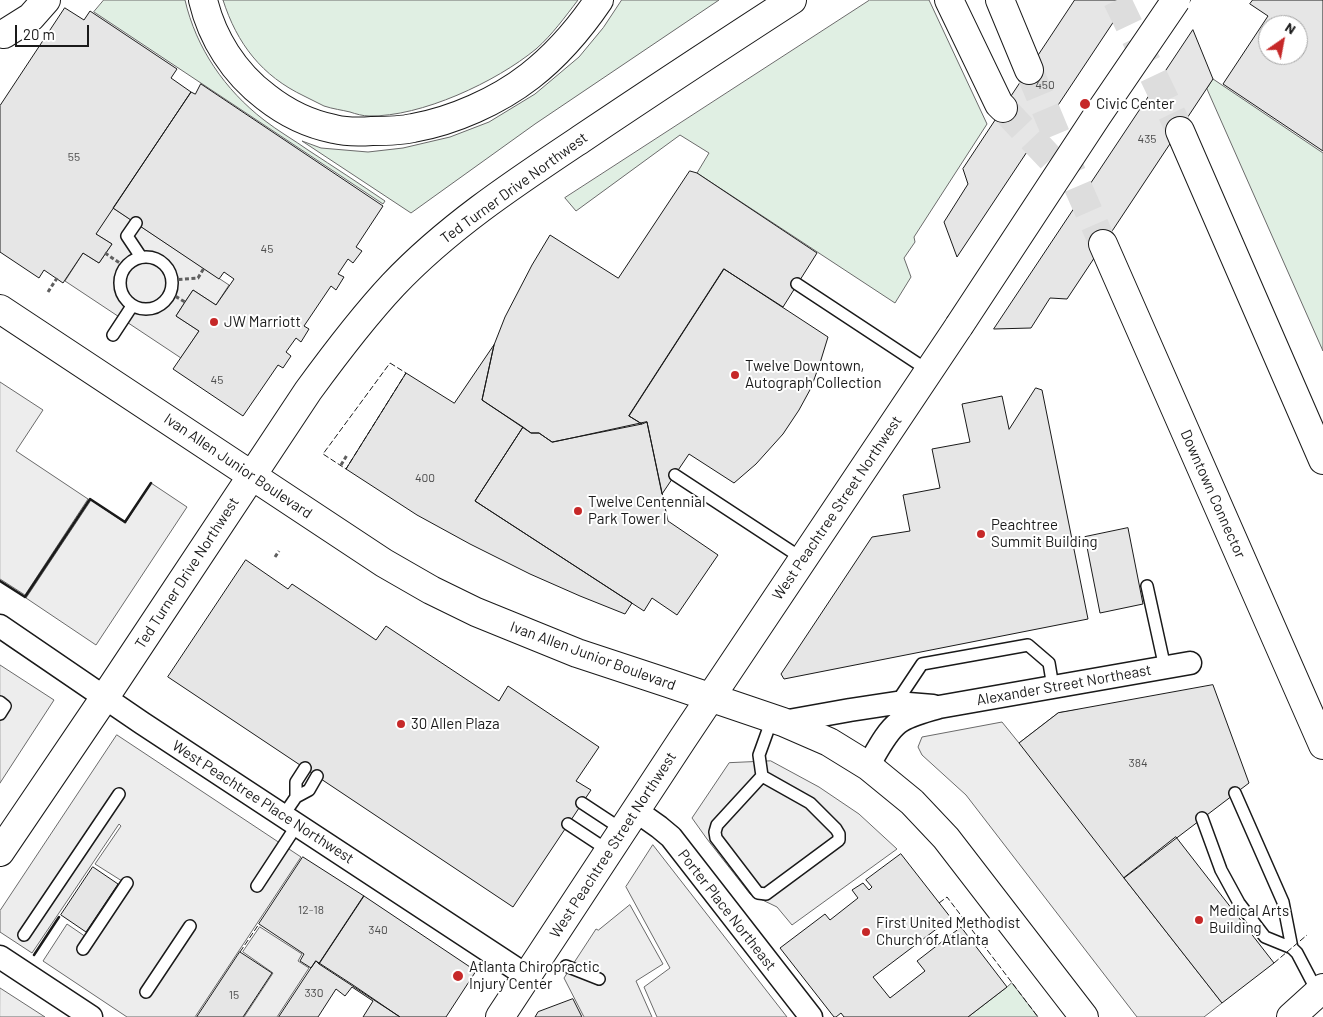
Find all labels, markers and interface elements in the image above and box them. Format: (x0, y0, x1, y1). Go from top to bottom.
scale bar (18, 15, 91, 47)
north arrow (1258, 15, 1308, 65)
text: N (1282, 18, 1299, 38)
text: 20 m (23, 25, 55, 43)
house number: 450 (1035, 78, 1055, 92)
place label: Civic Center (1096, 95, 1175, 113)
marker: Civic Center (1078, 97, 1092, 111)
street label: Ted Turner Drive Northwest (437, 129, 591, 247)
house number: 435 (1138, 132, 1156, 146)
house number: 55 (68, 150, 80, 164)
house number: 45 (261, 242, 273, 256)
place label: JW Marriott (224, 313, 301, 331)
marker: JW Marriott (208, 316, 220, 328)
place label: Twelve Downtown, Autograph Collection (745, 357, 882, 392)
marker: Twelve Downtown, Autograph Collection (729, 369, 741, 381)
house number: 45 (211, 373, 223, 387)
street label: Ivan Allen Junior Boulevard (160, 410, 316, 522)
street label: West Peachtree Street Northwest (769, 412, 905, 604)
street label: Downtown Connector (1176, 427, 1250, 561)
house number: 400 (415, 471, 435, 485)
place label: Twelve Centennial Park Tower I (588, 493, 705, 528)
street label: Ted Turner Drive Northwest (131, 494, 243, 652)
marker: Twelve Centennial Park Tower I (572, 505, 584, 517)
place label: Peachtree Summit Building (991, 516, 1098, 551)
marker: Peachtree Summit Building (975, 528, 987, 540)
street label: Ivan Allen Junior Boulevard (508, 618, 678, 694)
street label: Alexander Street Northeast (975, 661, 1153, 709)
place label: 30 Allen Plaza (411, 715, 500, 733)
marker: 30 Allen Plaza (395, 718, 407, 730)
street label: West Peachtree Place Northwest (169, 736, 357, 868)
street label: West Peachtree Street Northwest (546, 749, 680, 941)
house number: 384 (1128, 756, 1148, 770)
street label: Porter Place Northeast (674, 846, 780, 974)
place label: Medical Arts Building (1209, 902, 1289, 937)
house number: 12-18 (298, 903, 324, 917)
place label: First United Methodist Church of Atlanta (876, 914, 1020, 949)
marker: Medical Arts Building (1193, 914, 1205, 926)
house number: 340 (368, 923, 388, 937)
marker: First United Methodist Church of Atlanta (860, 926, 872, 938)
place label: Atlanta Chiropractic Injury Center (469, 958, 600, 993)
marker: Atlanta Chiropractic Injury Center (451, 969, 465, 983)
house number: 330 (304, 986, 324, 1000)
house number: 15 (229, 988, 239, 1002)

